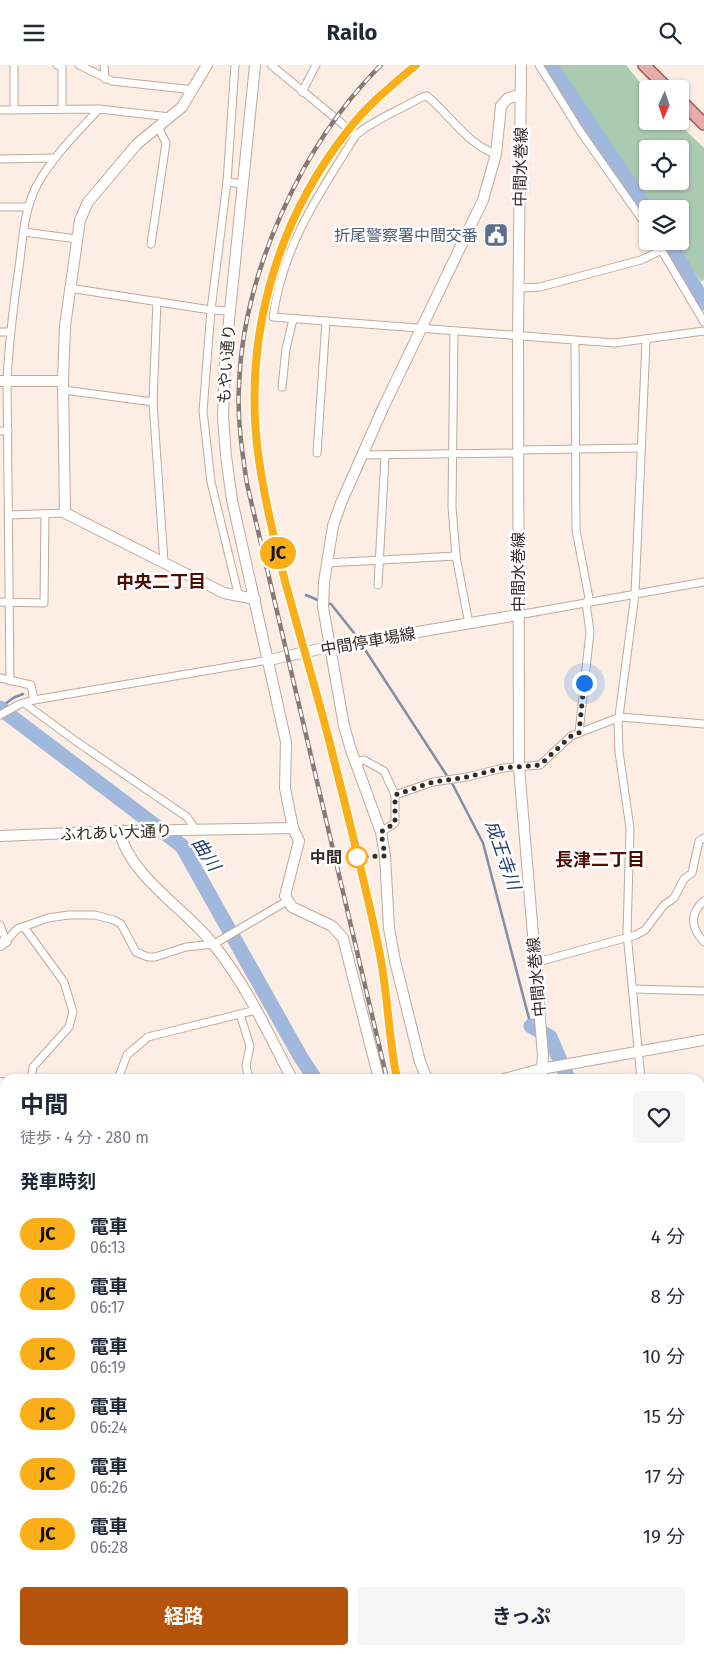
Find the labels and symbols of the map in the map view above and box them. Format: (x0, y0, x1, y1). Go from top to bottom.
north arrow (639, 80, 689, 130)
street label: 中間水巻線 (510, 127, 531, 207)
public building icon: 折尾警察署中間交番 (483, 222, 509, 248)
place label: 折尾警察署中間交番 (334, 226, 478, 245)
street label: もやい通り (214, 323, 239, 405)
street label: 中間水巻線 (509, 532, 528, 612)
line badge: JC (256, 537, 300, 569)
district label: 中央二丁目 (116, 571, 206, 593)
street label: 中間停車場線 (319, 624, 417, 659)
your location (572, 671, 597, 696)
water label: 成王寺川 (481, 817, 526, 895)
street label: ふれあい大通り (60, 821, 172, 844)
water label: 曲川 (187, 833, 226, 877)
marker: 中間 (346, 846, 368, 868)
place label: 中間 (310, 848, 342, 867)
district label: 長津二丁目 (555, 849, 645, 871)
street label: 中間水巻線 (524, 936, 549, 1018)

